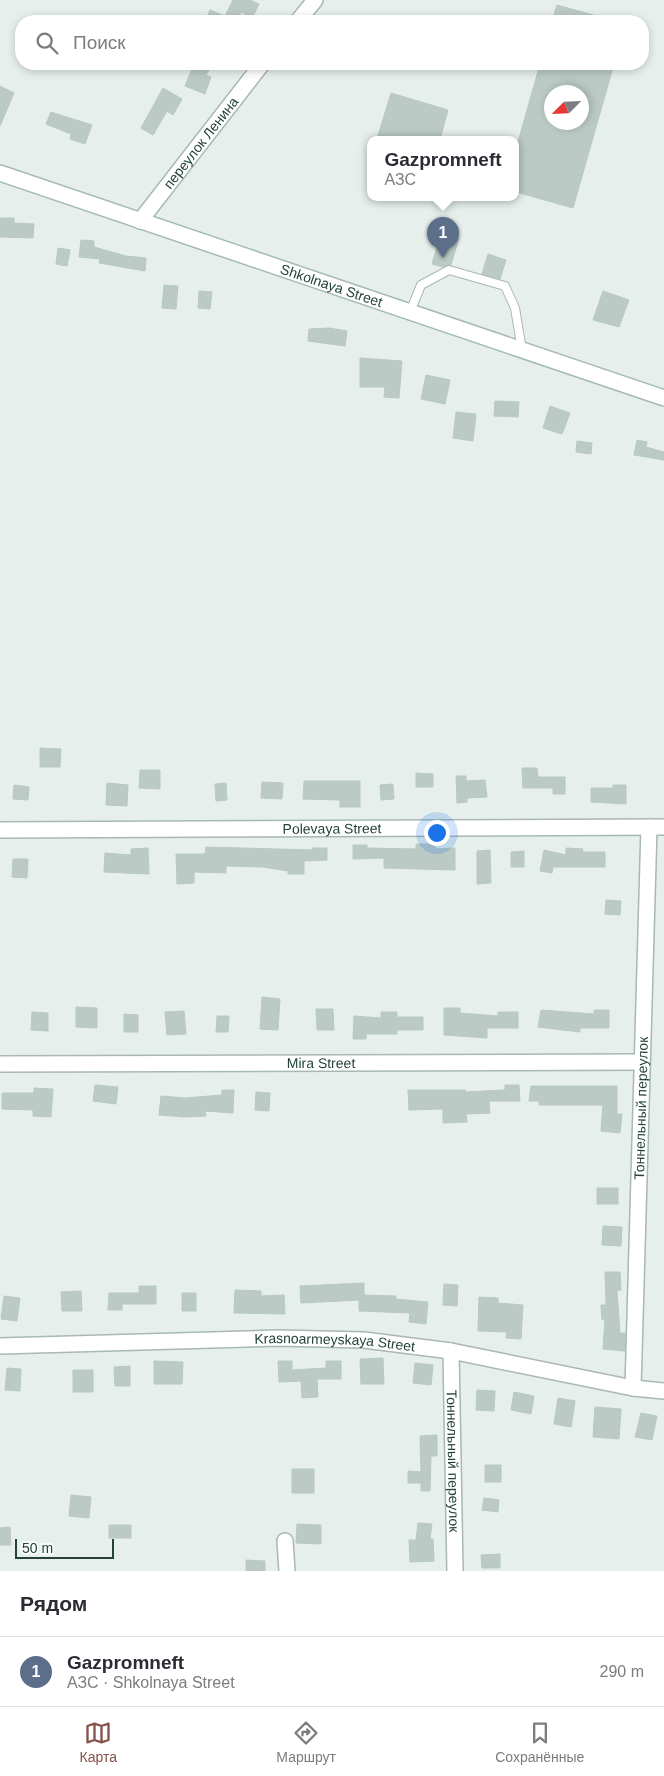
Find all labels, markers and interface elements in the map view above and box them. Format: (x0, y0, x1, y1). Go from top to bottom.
search box (15, 15, 649, 70)
icon: search (33, 29, 61, 57)
text: Поиск (73, 32, 126, 53)
north arrow (544, 85, 589, 130)
street label: переулок Ленина (160, 94, 241, 192)
popup (367, 136, 519, 201)
text: Gazpromneft (384, 149, 502, 170)
text: АЗС (384, 171, 416, 188)
pin: 1 (427, 217, 459, 258)
street label: Shkolnaya Street (278, 261, 385, 310)
street label: Polevaya Street (282, 820, 382, 837)
your location (424, 820, 450, 846)
street label: Тоннельный переулок (631, 1036, 651, 1180)
street label: Mira Street (287, 1055, 355, 1071)
street label: Krasnoarmeyskaya Street (254, 1330, 416, 1354)
street label: Тоннельный переулок (444, 1389, 462, 1533)
scale bar (15, 1536, 114, 1559)
text: 50 m (22, 1540, 53, 1556)
text: Рядом (20, 1592, 87, 1615)
text: Gazpromneft (67, 1652, 184, 1673)
text: 1 (32, 1663, 40, 1680)
text: 290 m (600, 1663, 644, 1680)
text: АЗС · Shkolnaya Street (67, 1674, 235, 1691)
tab: Карта (80, 1719, 117, 1765)
tab: Маршрут (276, 1719, 336, 1765)
tab: Сохранённые (495, 1719, 584, 1765)

